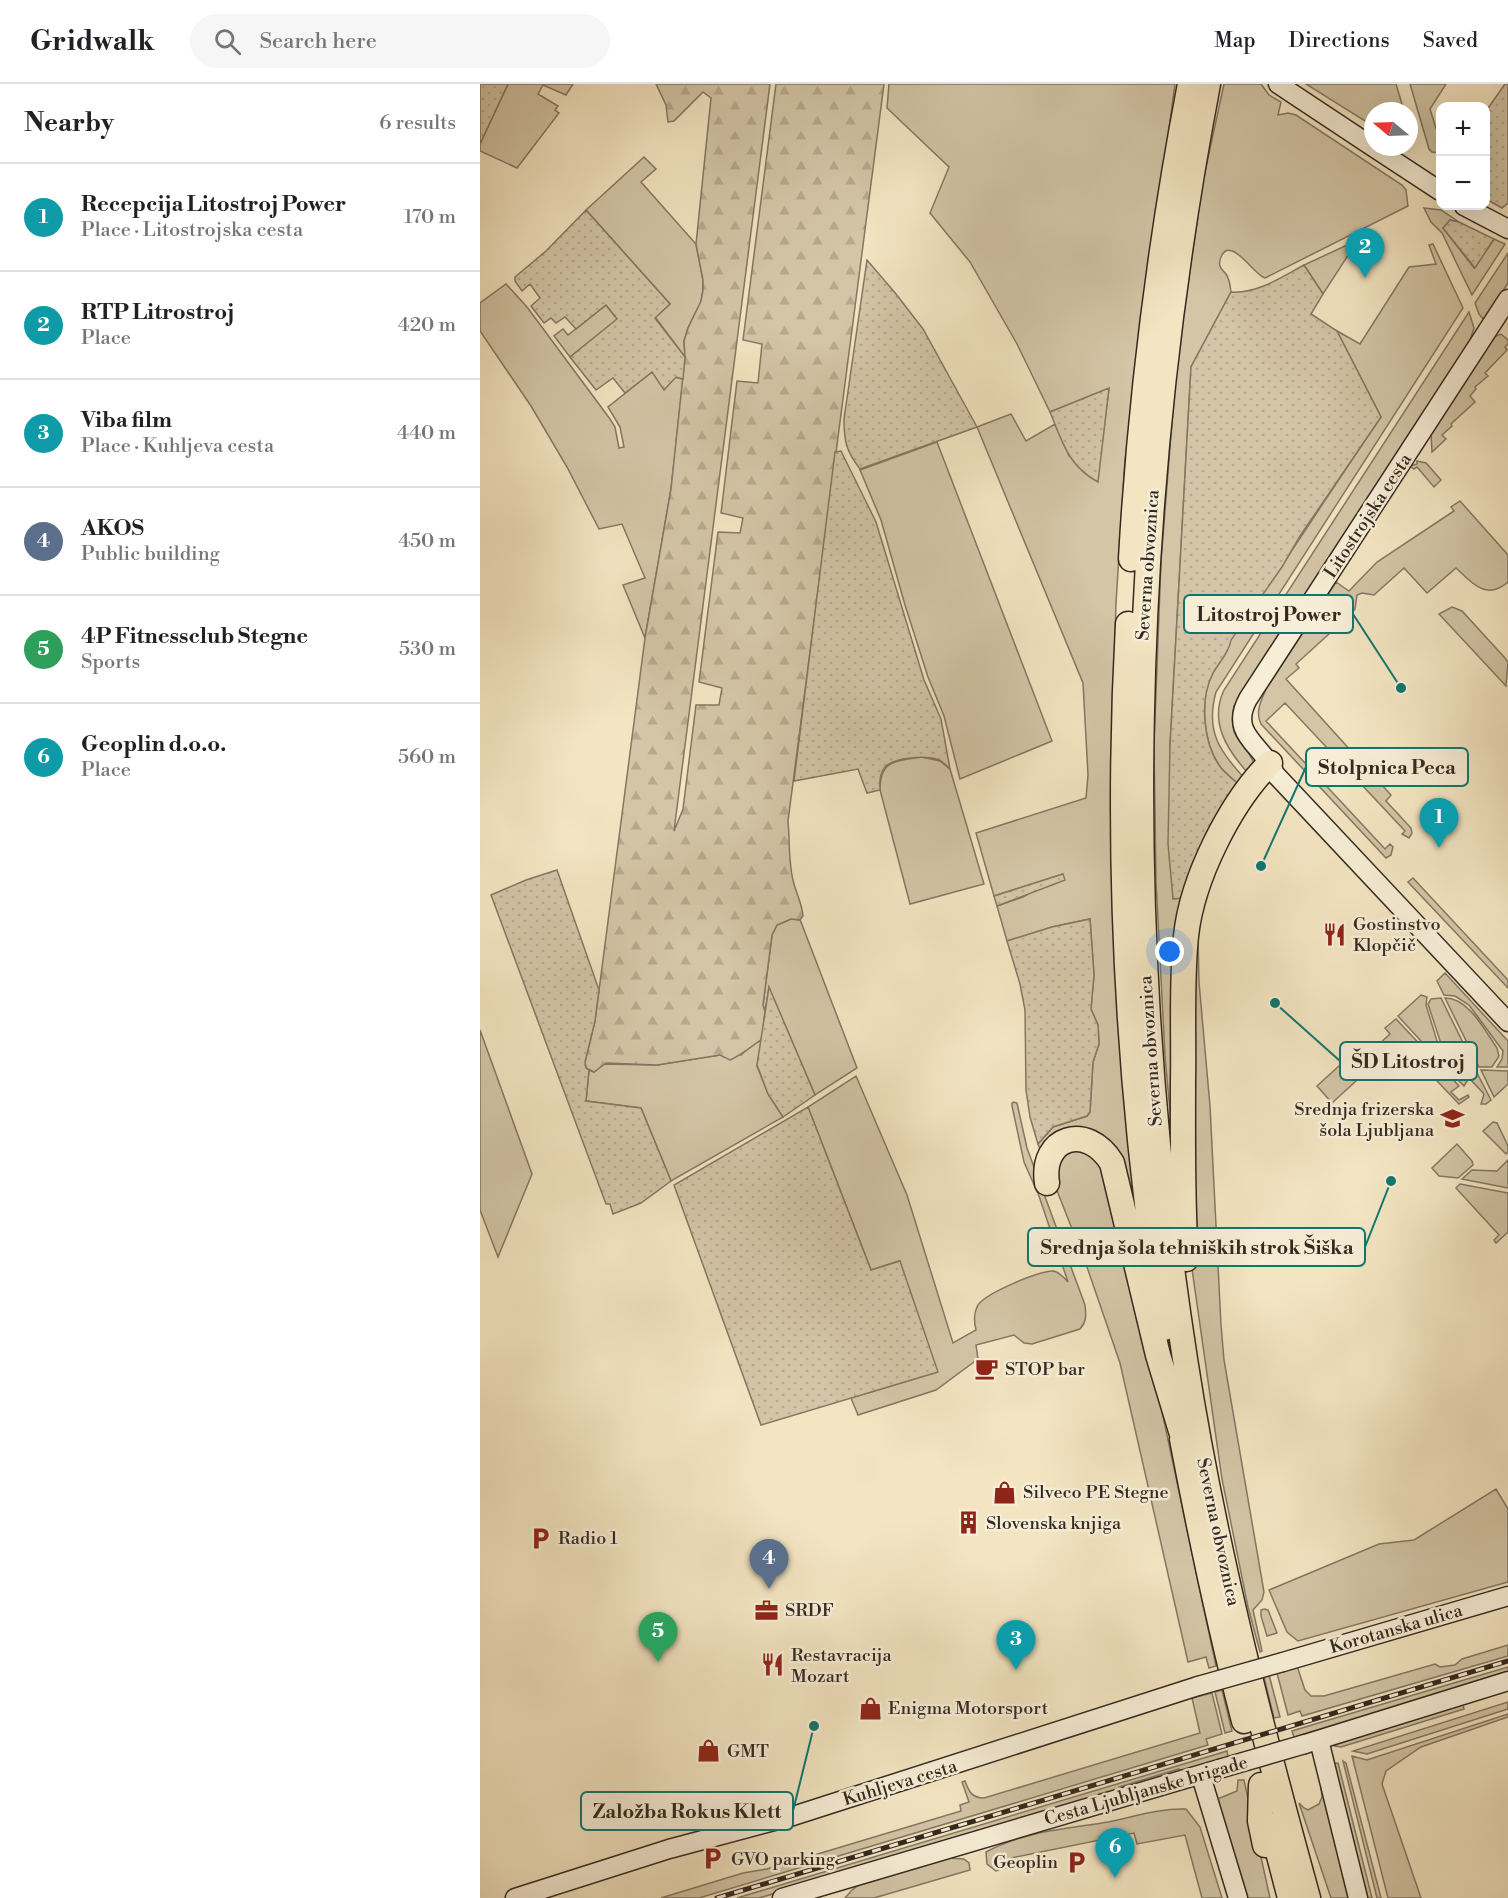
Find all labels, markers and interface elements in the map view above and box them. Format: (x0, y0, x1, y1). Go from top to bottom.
search box (190, 14, 610, 68)
text: Gridwalk (30, 24, 154, 59)
icon: search (211, 25, 244, 58)
text: Search here (259, 28, 377, 55)
text: Map (1214, 28, 1256, 54)
text: Directions (1289, 28, 1390, 54)
text: Saved (1423, 28, 1478, 54)
north arrow (1364, 102, 1418, 156)
map controls (1436, 102, 1490, 210)
button: + (1436, 102, 1490, 156)
text: Nearby (24, 107, 114, 139)
text: 6 results (379, 111, 456, 136)
button: − (1436, 156, 1490, 210)
text: Recepcija Litostroj Power (81, 191, 346, 218)
text: 1 (39, 205, 48, 230)
text: 170 m (404, 205, 456, 230)
text: Place · Litostrojska cesta (81, 218, 303, 243)
pin: 2 (1346, 228, 1384, 278)
text: RTP Litrostroj (81, 299, 234, 326)
text: 2 (37, 313, 50, 338)
text: 420 m (398, 313, 456, 338)
text: Place (81, 326, 131, 351)
text: Viba film (81, 407, 172, 434)
text: 3 (37, 421, 50, 446)
text: 440 m (397, 421, 456, 446)
text: Place · Kuhljeva cesta (81, 434, 274, 459)
street label: Litostrojska cesta (1319, 448, 1418, 583)
street label: Severna obvoznica (1131, 488, 1165, 641)
text: AKOS (81, 515, 144, 542)
text: 4 (37, 529, 50, 554)
text: 450 m (398, 529, 456, 554)
text: Public building (81, 542, 220, 567)
callout: Litostroj Power (1184, 595, 1353, 633)
text: Litostroj Power (1197, 603, 1341, 628)
text: 4P Fitnessclub Stegne (81, 623, 308, 650)
text: 5 (37, 637, 50, 662)
text: 530 m (399, 637, 456, 662)
text: Sports (81, 650, 140, 675)
text: Geoplin d.o.o. (81, 731, 226, 758)
text: 6 (37, 745, 50, 770)
text: 560 m (398, 745, 456, 770)
callout: Stolpnica Peca (1306, 748, 1468, 786)
text: Stolpnica Peca (1318, 756, 1456, 781)
text: Place (81, 758, 131, 783)
pin: 1 (1420, 798, 1458, 848)
place label: Gostinstvo Klopčič (1353, 913, 1441, 957)
restaurant icon: Gostinstvo Klopčič (1322, 921, 1348, 947)
your location (1155, 937, 1184, 966)
street label: Severna obvoznica (1134, 974, 1168, 1127)
callout: ŠD Litostroj (1340, 1042, 1477, 1080)
text: ŠD Litostroj (1351, 1048, 1465, 1075)
place label: Srednja frizerska šola Ljubljana (1294, 1098, 1435, 1142)
school or university icon: Srednja frizerska šola Ljubljana (1439, 1106, 1465, 1132)
callout: Srednja šola tehniških strok Šiška (1028, 1228, 1365, 1266)
text: Srednja šola tehniških strok Šiška (1041, 1234, 1354, 1261)
cafe icon: STOP bar (974, 1356, 1000, 1382)
place label: STOP bar (1005, 1358, 1085, 1381)
street label: Severna obvoznica (1191, 1456, 1245, 1609)
shop icon: Silveco PE Stegne (992, 1479, 1018, 1505)
place label: Silveco PE Stegne (1023, 1481, 1169, 1504)
building icon: Slovenska knjiga (955, 1510, 981, 1536)
place label: Slovenska knjiga (986, 1512, 1122, 1535)
parking icon: Radio 1 (527, 1525, 553, 1551)
place label: Radio 1 (558, 1527, 618, 1550)
pin: 4 (750, 1540, 788, 1589)
office icon: SRDF (754, 1597, 780, 1623)
place label: SRDF (785, 1599, 834, 1622)
street label: Korotanska ulica (1327, 1599, 1466, 1659)
pin: 5 (638, 1612, 678, 1662)
pin: 3 (996, 1620, 1036, 1670)
place label: Restavracija Mozart (791, 1644, 892, 1688)
restaurant icon: Restavracija Mozart (760, 1652, 786, 1678)
shop icon: Enigma Motorsport (857, 1695, 883, 1721)
place label: Enigma Motorsport (888, 1697, 1049, 1720)
shop icon: GMT (696, 1738, 722, 1764)
place label: GMT (727, 1740, 769, 1763)
street label: Cesta Ljubljanske brigade (1042, 1751, 1250, 1831)
street label: Kuhljeva cesta (840, 1754, 961, 1811)
callout: Založba Rokus Klett (581, 1792, 793, 1830)
text: Založba Rokus Klett (593, 1800, 782, 1825)
pin: 6 (1096, 1828, 1134, 1878)
parking icon: GVO parking (700, 1846, 726, 1872)
place label: GVO parking (731, 1848, 836, 1871)
parking icon: Geoplin (1063, 1849, 1089, 1875)
place label: Geoplin (993, 1851, 1058, 1874)

